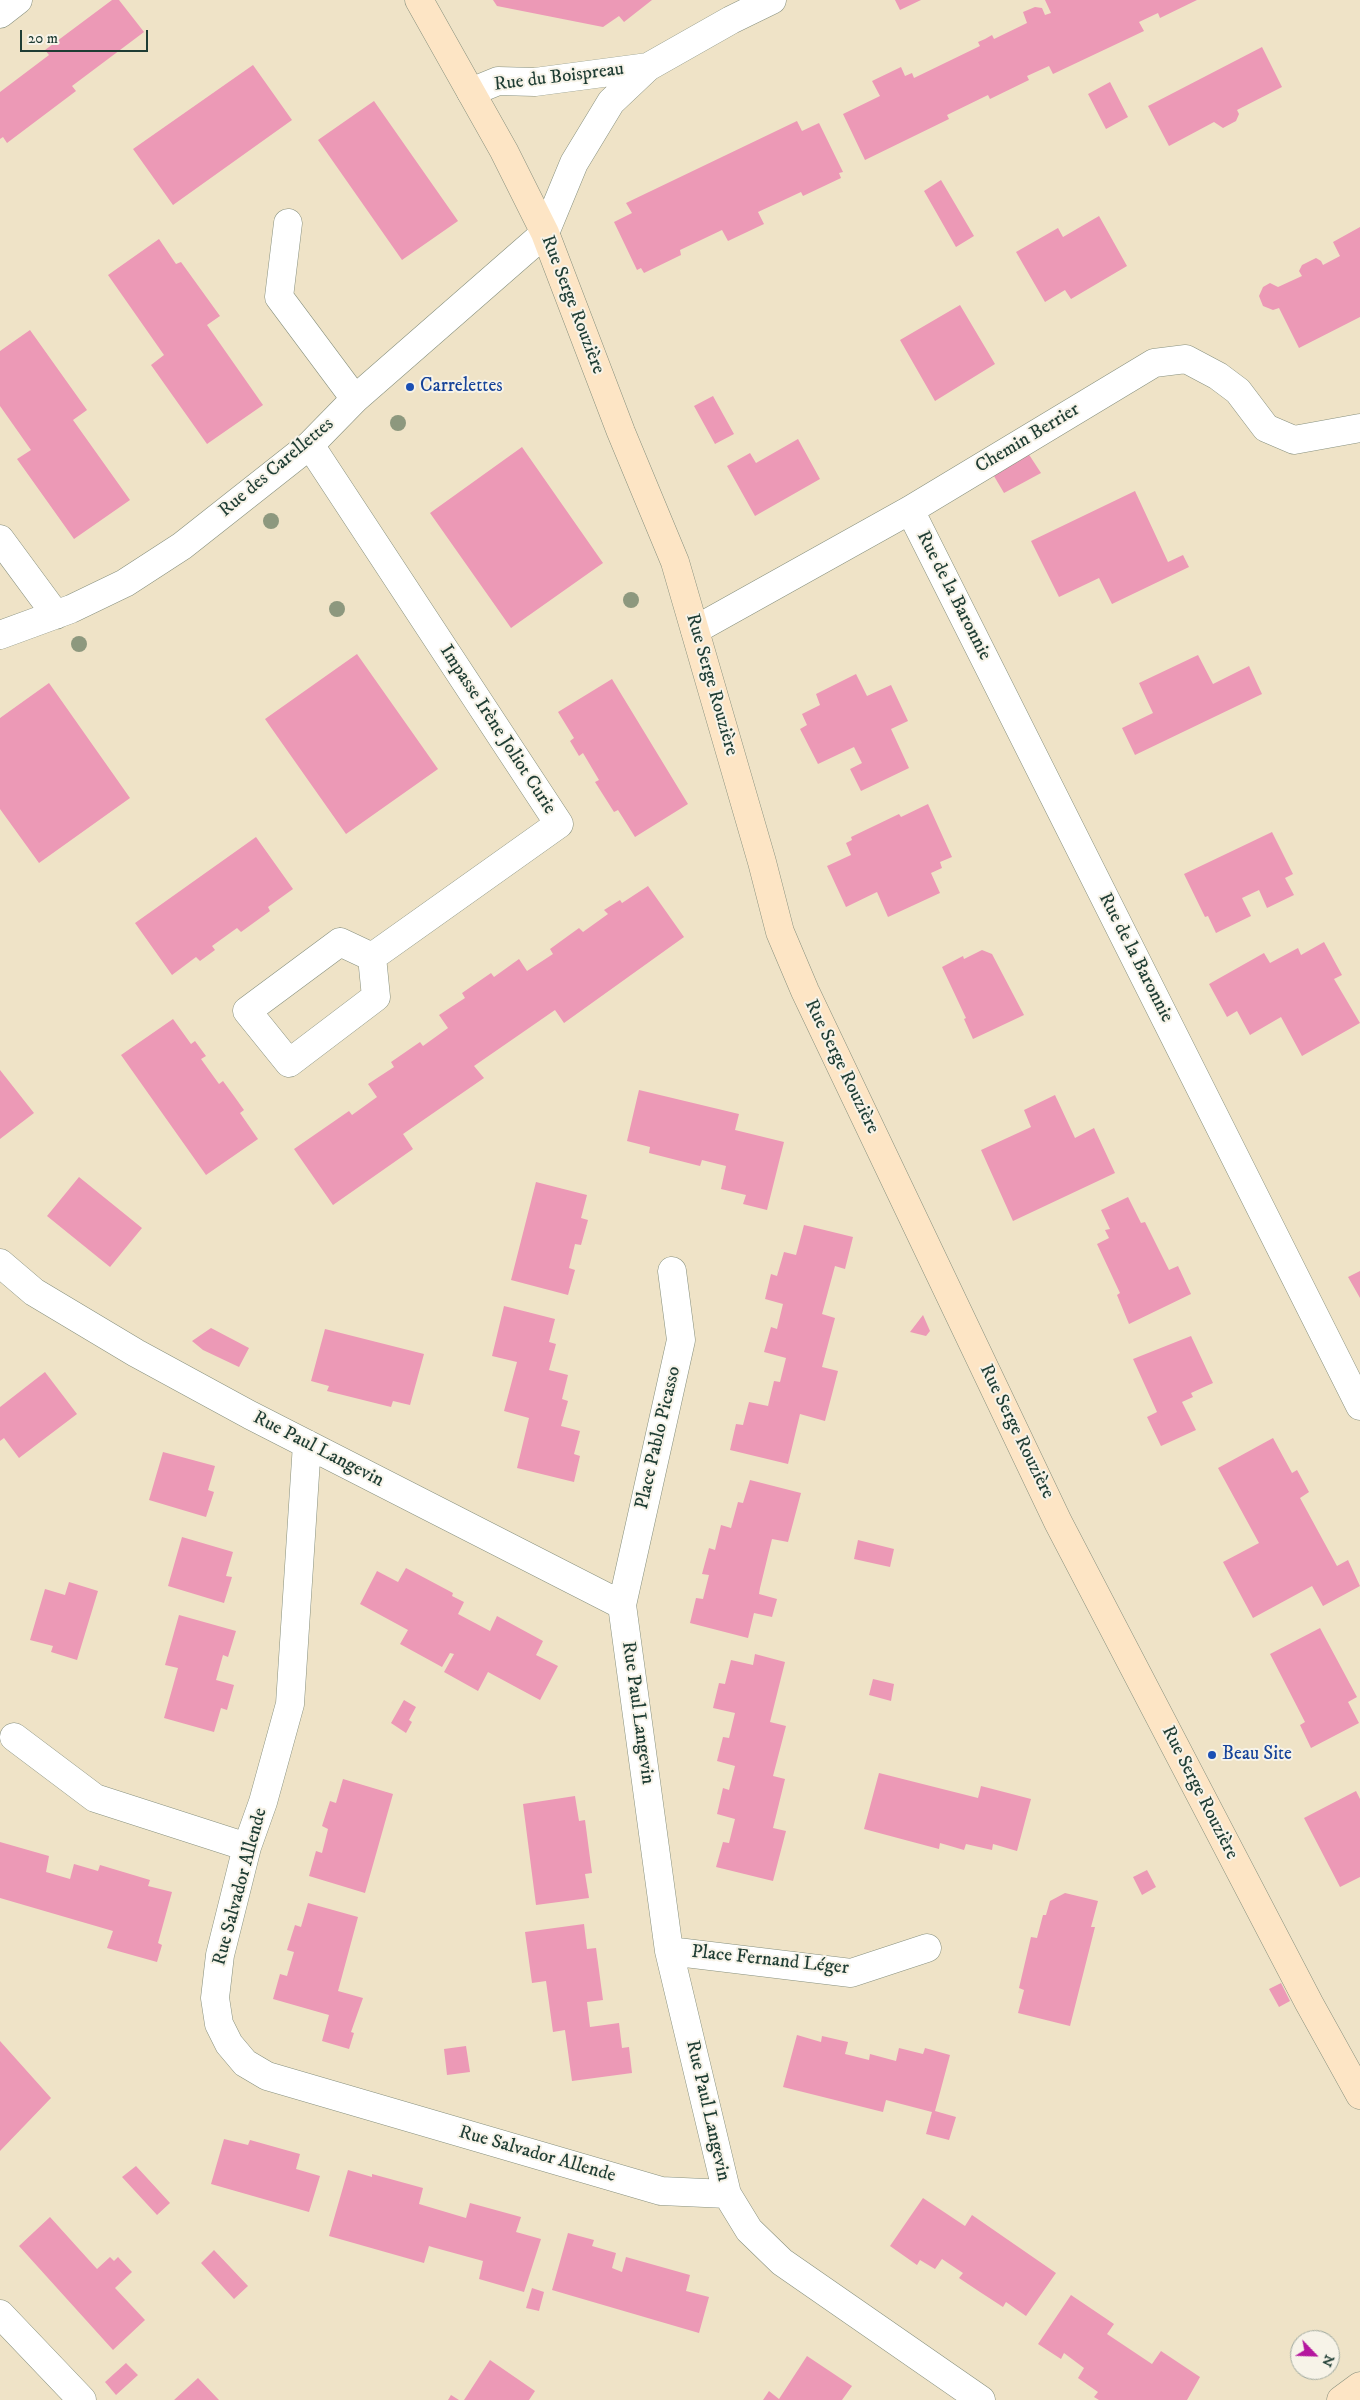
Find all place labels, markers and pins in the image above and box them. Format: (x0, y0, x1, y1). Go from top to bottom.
place label: Carrelettes (420, 376, 503, 398)
marker: Carrelettes (404, 381, 416, 393)
place label: Beau Site (1222, 1744, 1292, 1766)
marker: Beau Site (1206, 1749, 1218, 1761)

